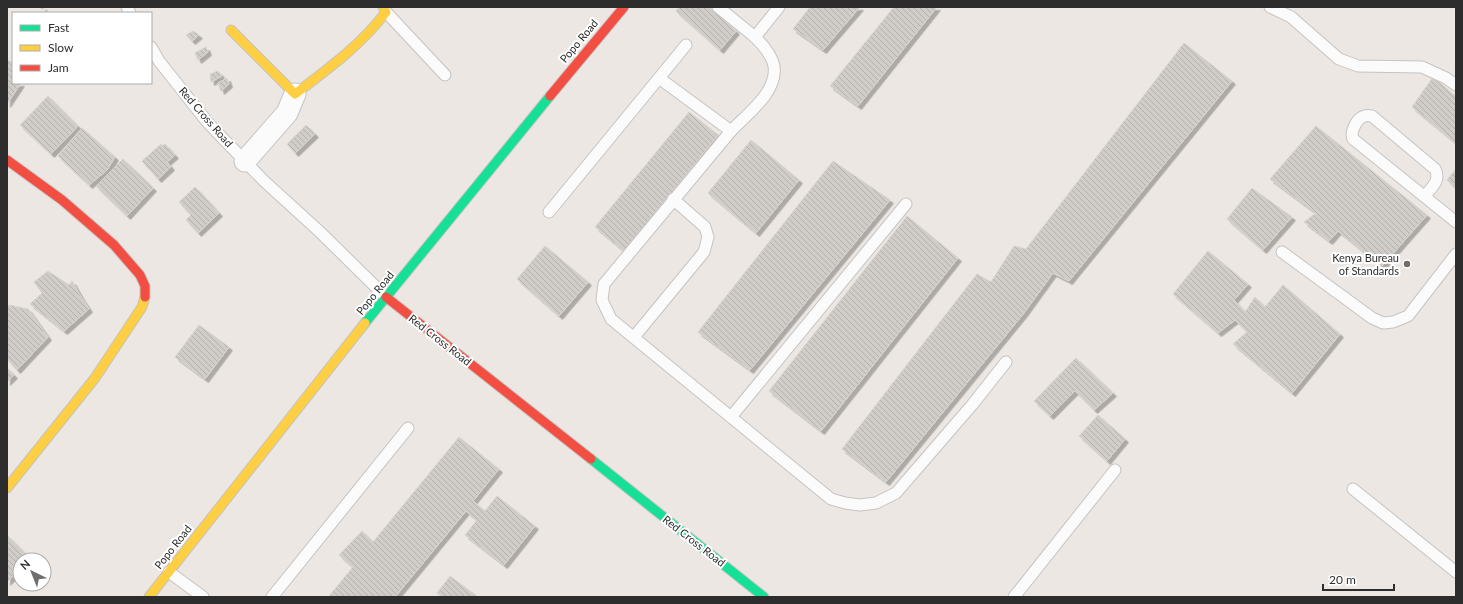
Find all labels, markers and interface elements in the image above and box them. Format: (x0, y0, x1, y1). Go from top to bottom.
legend (12, 12, 152, 84)
street label: Popo Road (557, 17, 600, 65)
text: Fast (48, 20, 70, 35)
text: Slow (48, 40, 74, 55)
text: Jam (48, 60, 69, 75)
street label: Red Cross Road (177, 84, 236, 149)
place label: Kenya Bureau of Standards (1332, 251, 1399, 277)
marker: Kenya Bureau of Standards (1402, 259, 1412, 269)
street label: Popo Road (353, 268, 396, 317)
street label: Red Cross Road (407, 311, 474, 368)
street label: Red Cross Road (661, 512, 728, 569)
street label: Popo Road (151, 522, 194, 571)
north arrow (12, 552, 52, 592)
text: N (17, 557, 32, 572)
scale bar (1323, 566, 1394, 592)
text: 20 m (1329, 572, 1356, 587)

